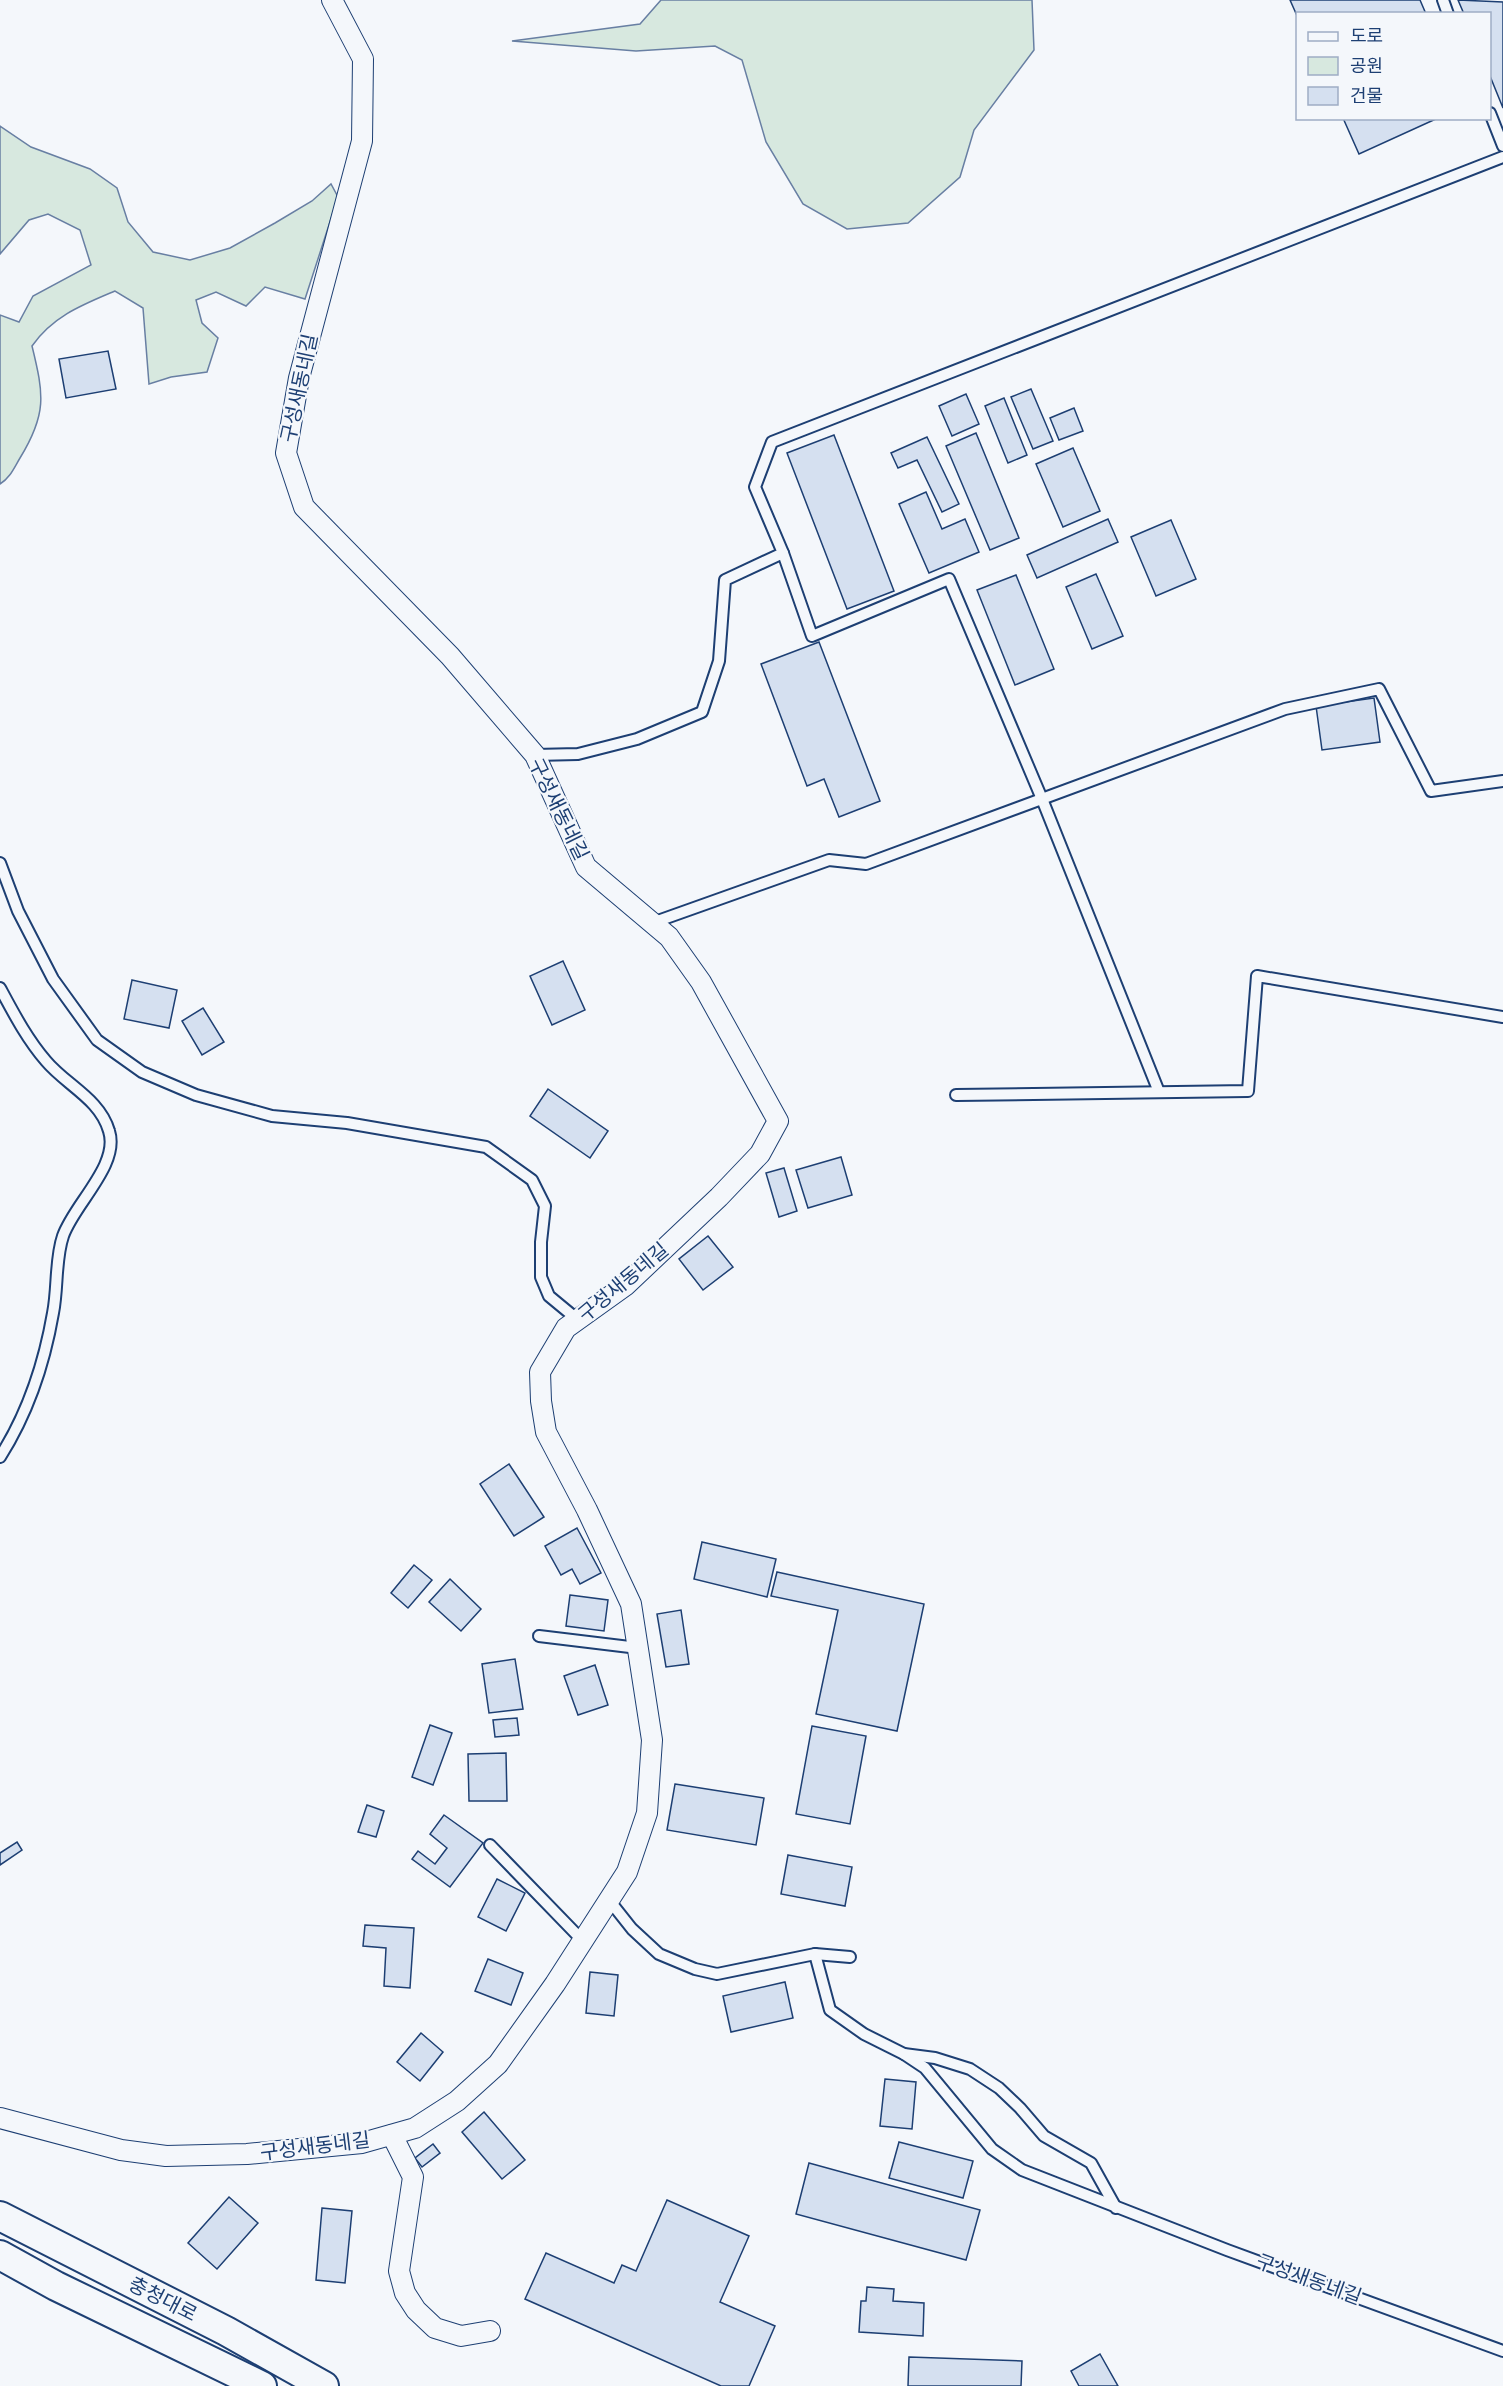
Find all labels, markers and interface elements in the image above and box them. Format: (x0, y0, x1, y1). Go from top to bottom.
legend (1296, 12, 1491, 120)
text: 도로 (1350, 24, 1383, 46)
text: 공원 (1350, 54, 1383, 76)
text: 건물 (1350, 84, 1383, 106)
street label: 구성새동네길 (275, 331, 321, 444)
street label: 구성새동네길 (525, 754, 595, 863)
street label: 구성새동네길 (572, 1237, 672, 1326)
street label: 구성새동네길 (259, 2126, 371, 2164)
street label: 구성새동네길 (1253, 2248, 1365, 2308)
street label: 충청대로 (125, 2271, 202, 2326)

